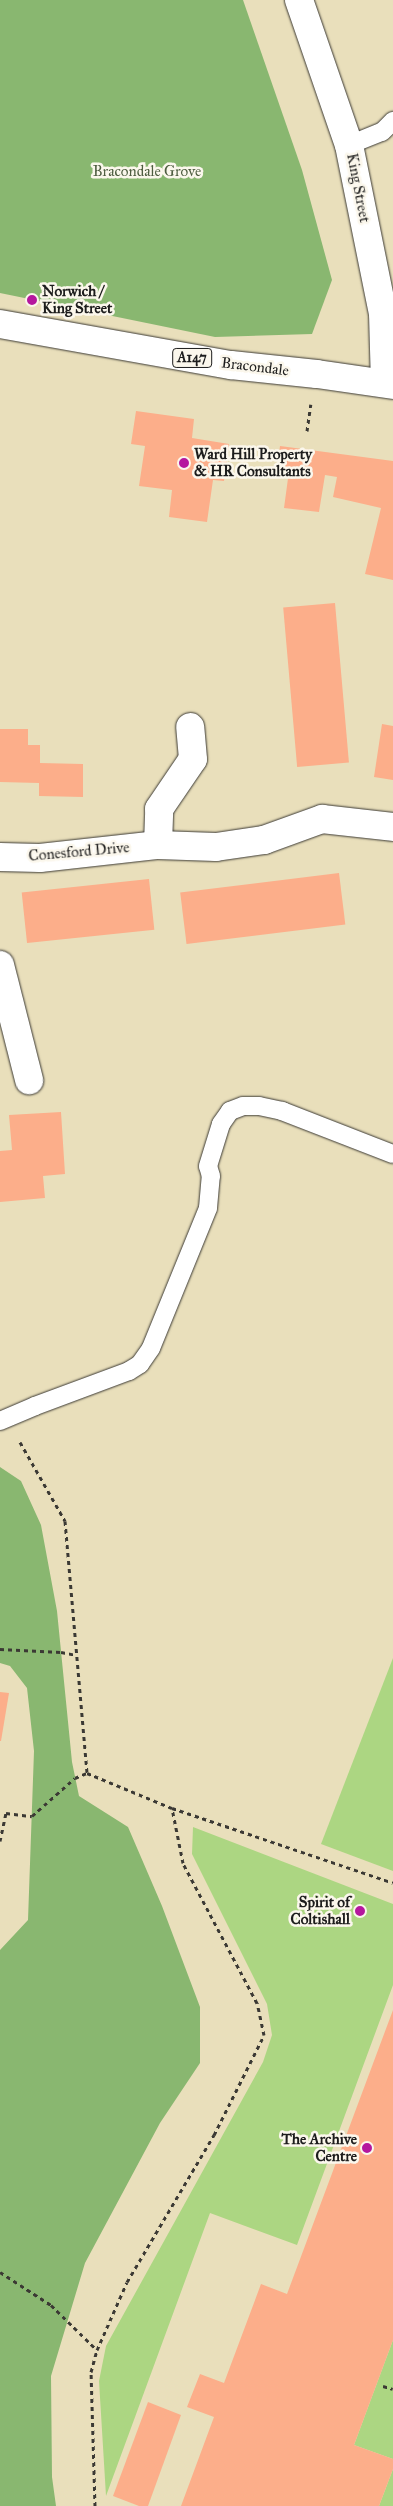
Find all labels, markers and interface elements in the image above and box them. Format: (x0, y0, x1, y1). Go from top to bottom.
street label: King Street (342, 152, 374, 224)
park label: Bracondale Grove (93, 163, 201, 181)
place label: Norwich / King Street (42, 282, 112, 317)
marker: Norwich / King Street (26, 294, 38, 306)
road number: A147 (172, 346, 212, 369)
street label: Bracondale (220, 354, 290, 380)
place label: Ward Hill Property & HR Consultants (194, 445, 312, 480)
marker: Ward Hill Property & HR Consultants (178, 457, 190, 469)
street label: Conesford Drive (28, 839, 130, 865)
place label: Spirit of Coltishall (290, 1893, 350, 1928)
marker: Spirit of Coltishall (354, 1905, 366, 1917)
place label: The Archive Centre (281, 2130, 357, 2165)
marker: The Archive Centre (361, 2142, 373, 2154)

